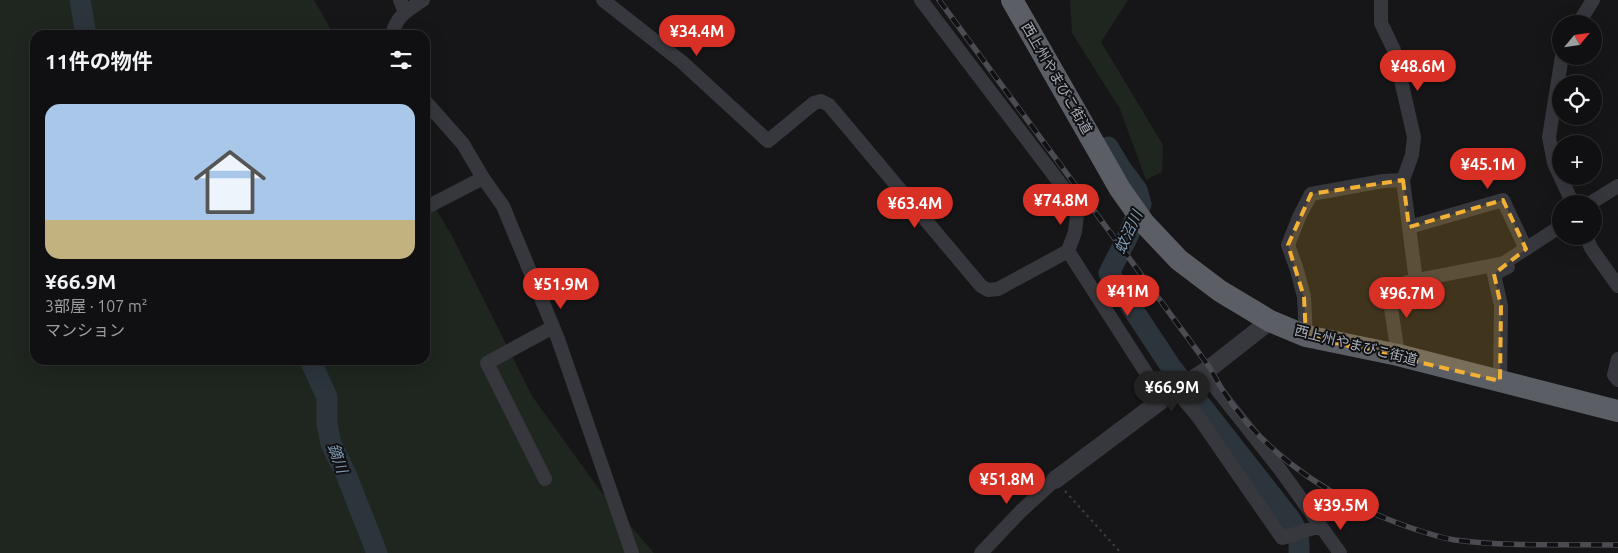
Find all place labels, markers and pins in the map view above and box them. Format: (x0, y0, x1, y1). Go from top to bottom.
pin: ¥34.4M (656, 15, 738, 57)
pin: ¥48.6M (1377, 49, 1459, 92)
pin: ¥45.1M (1447, 148, 1529, 190)
pin: ¥74.8M (1020, 184, 1102, 226)
pin: ¥63.4M (874, 186, 956, 229)
pin: ¥51.9M (520, 268, 602, 310)
pin: ¥41M (1098, 274, 1158, 317)
pin: ¥96.7M (1366, 276, 1448, 319)
pin: ¥66.9M (1131, 370, 1213, 413)
pin: ¥51.8M (966, 462, 1048, 505)
pin: ¥39.5M (1300, 488, 1382, 531)

